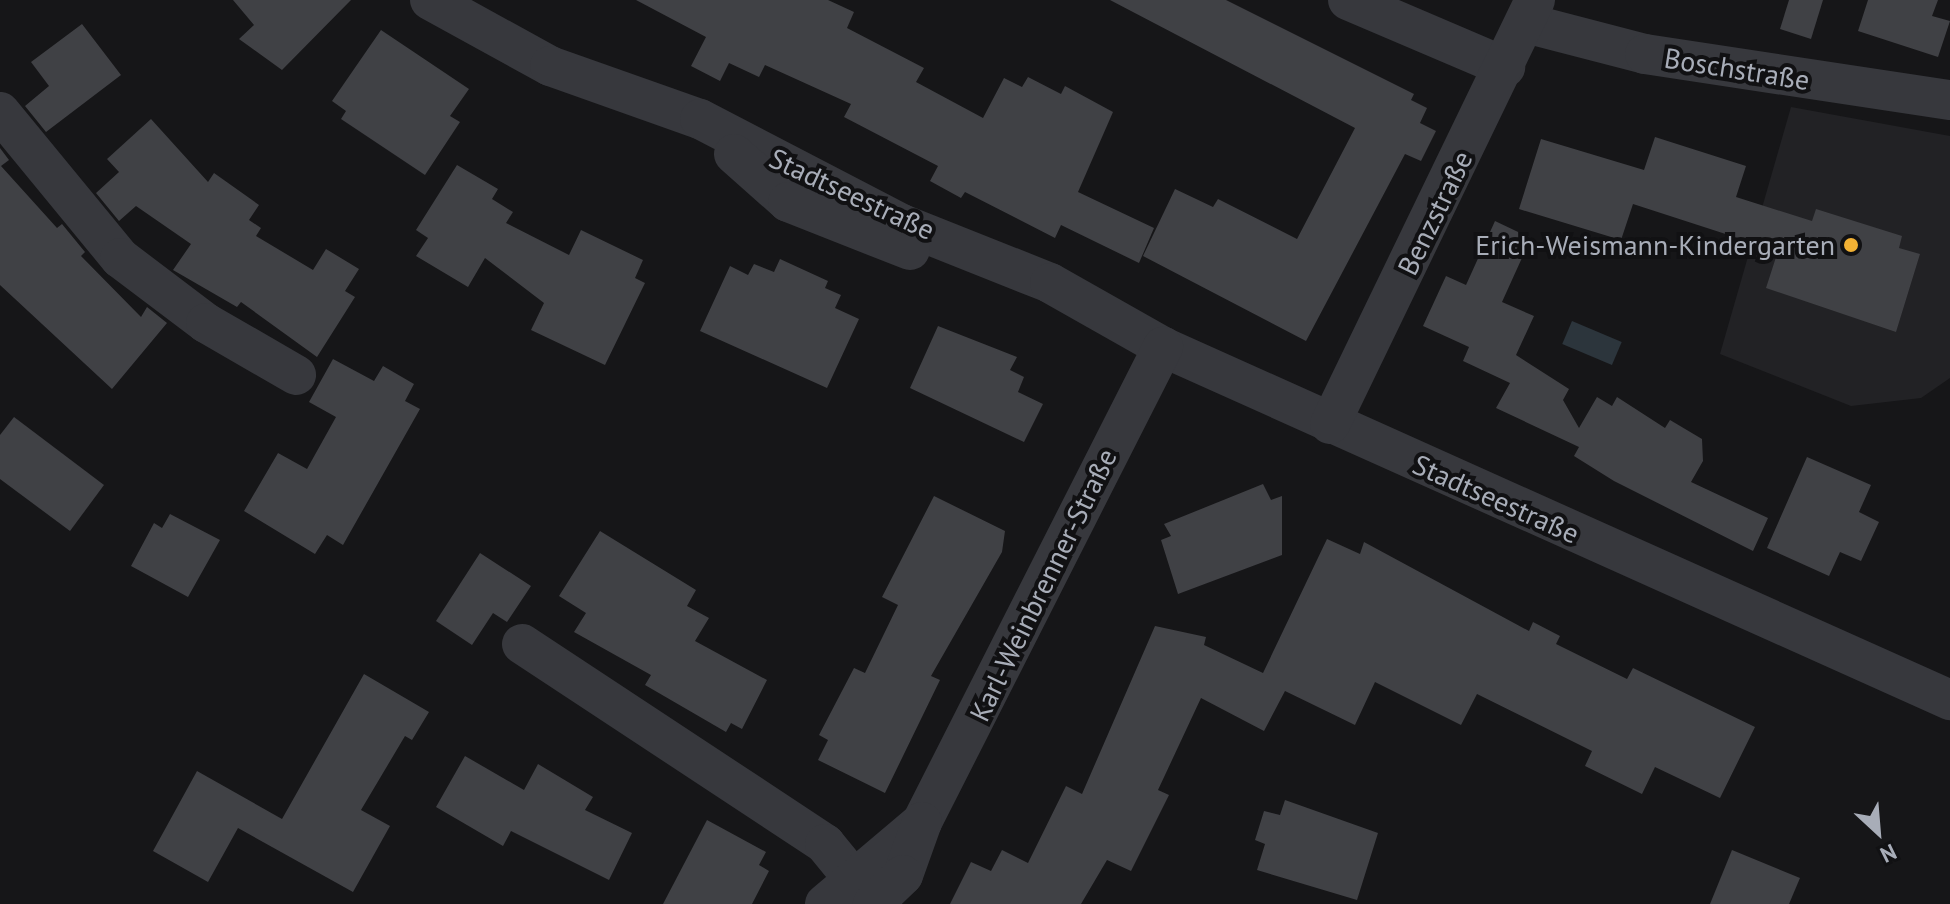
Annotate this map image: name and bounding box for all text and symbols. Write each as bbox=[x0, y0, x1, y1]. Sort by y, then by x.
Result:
street label: Boschstraße bbox=[1662, 41, 1812, 97]
street label: Stadtseestraße bbox=[764, 141, 940, 247]
street label: Benzstraße bbox=[1391, 145, 1479, 281]
place label: Erich-Weismann-Kindergarten bbox=[1475, 228, 1835, 262]
marker: Erich-Weismann-Kindergarten bbox=[1842, 236, 1860, 254]
street label: Karl-Weinbrenner-Straße bbox=[962, 443, 1124, 727]
street label: Stadtseestraße bbox=[1408, 447, 1584, 551]
north arrow bbox=[1838, 792, 1918, 872]
text: N bbox=[1876, 838, 1901, 869]

